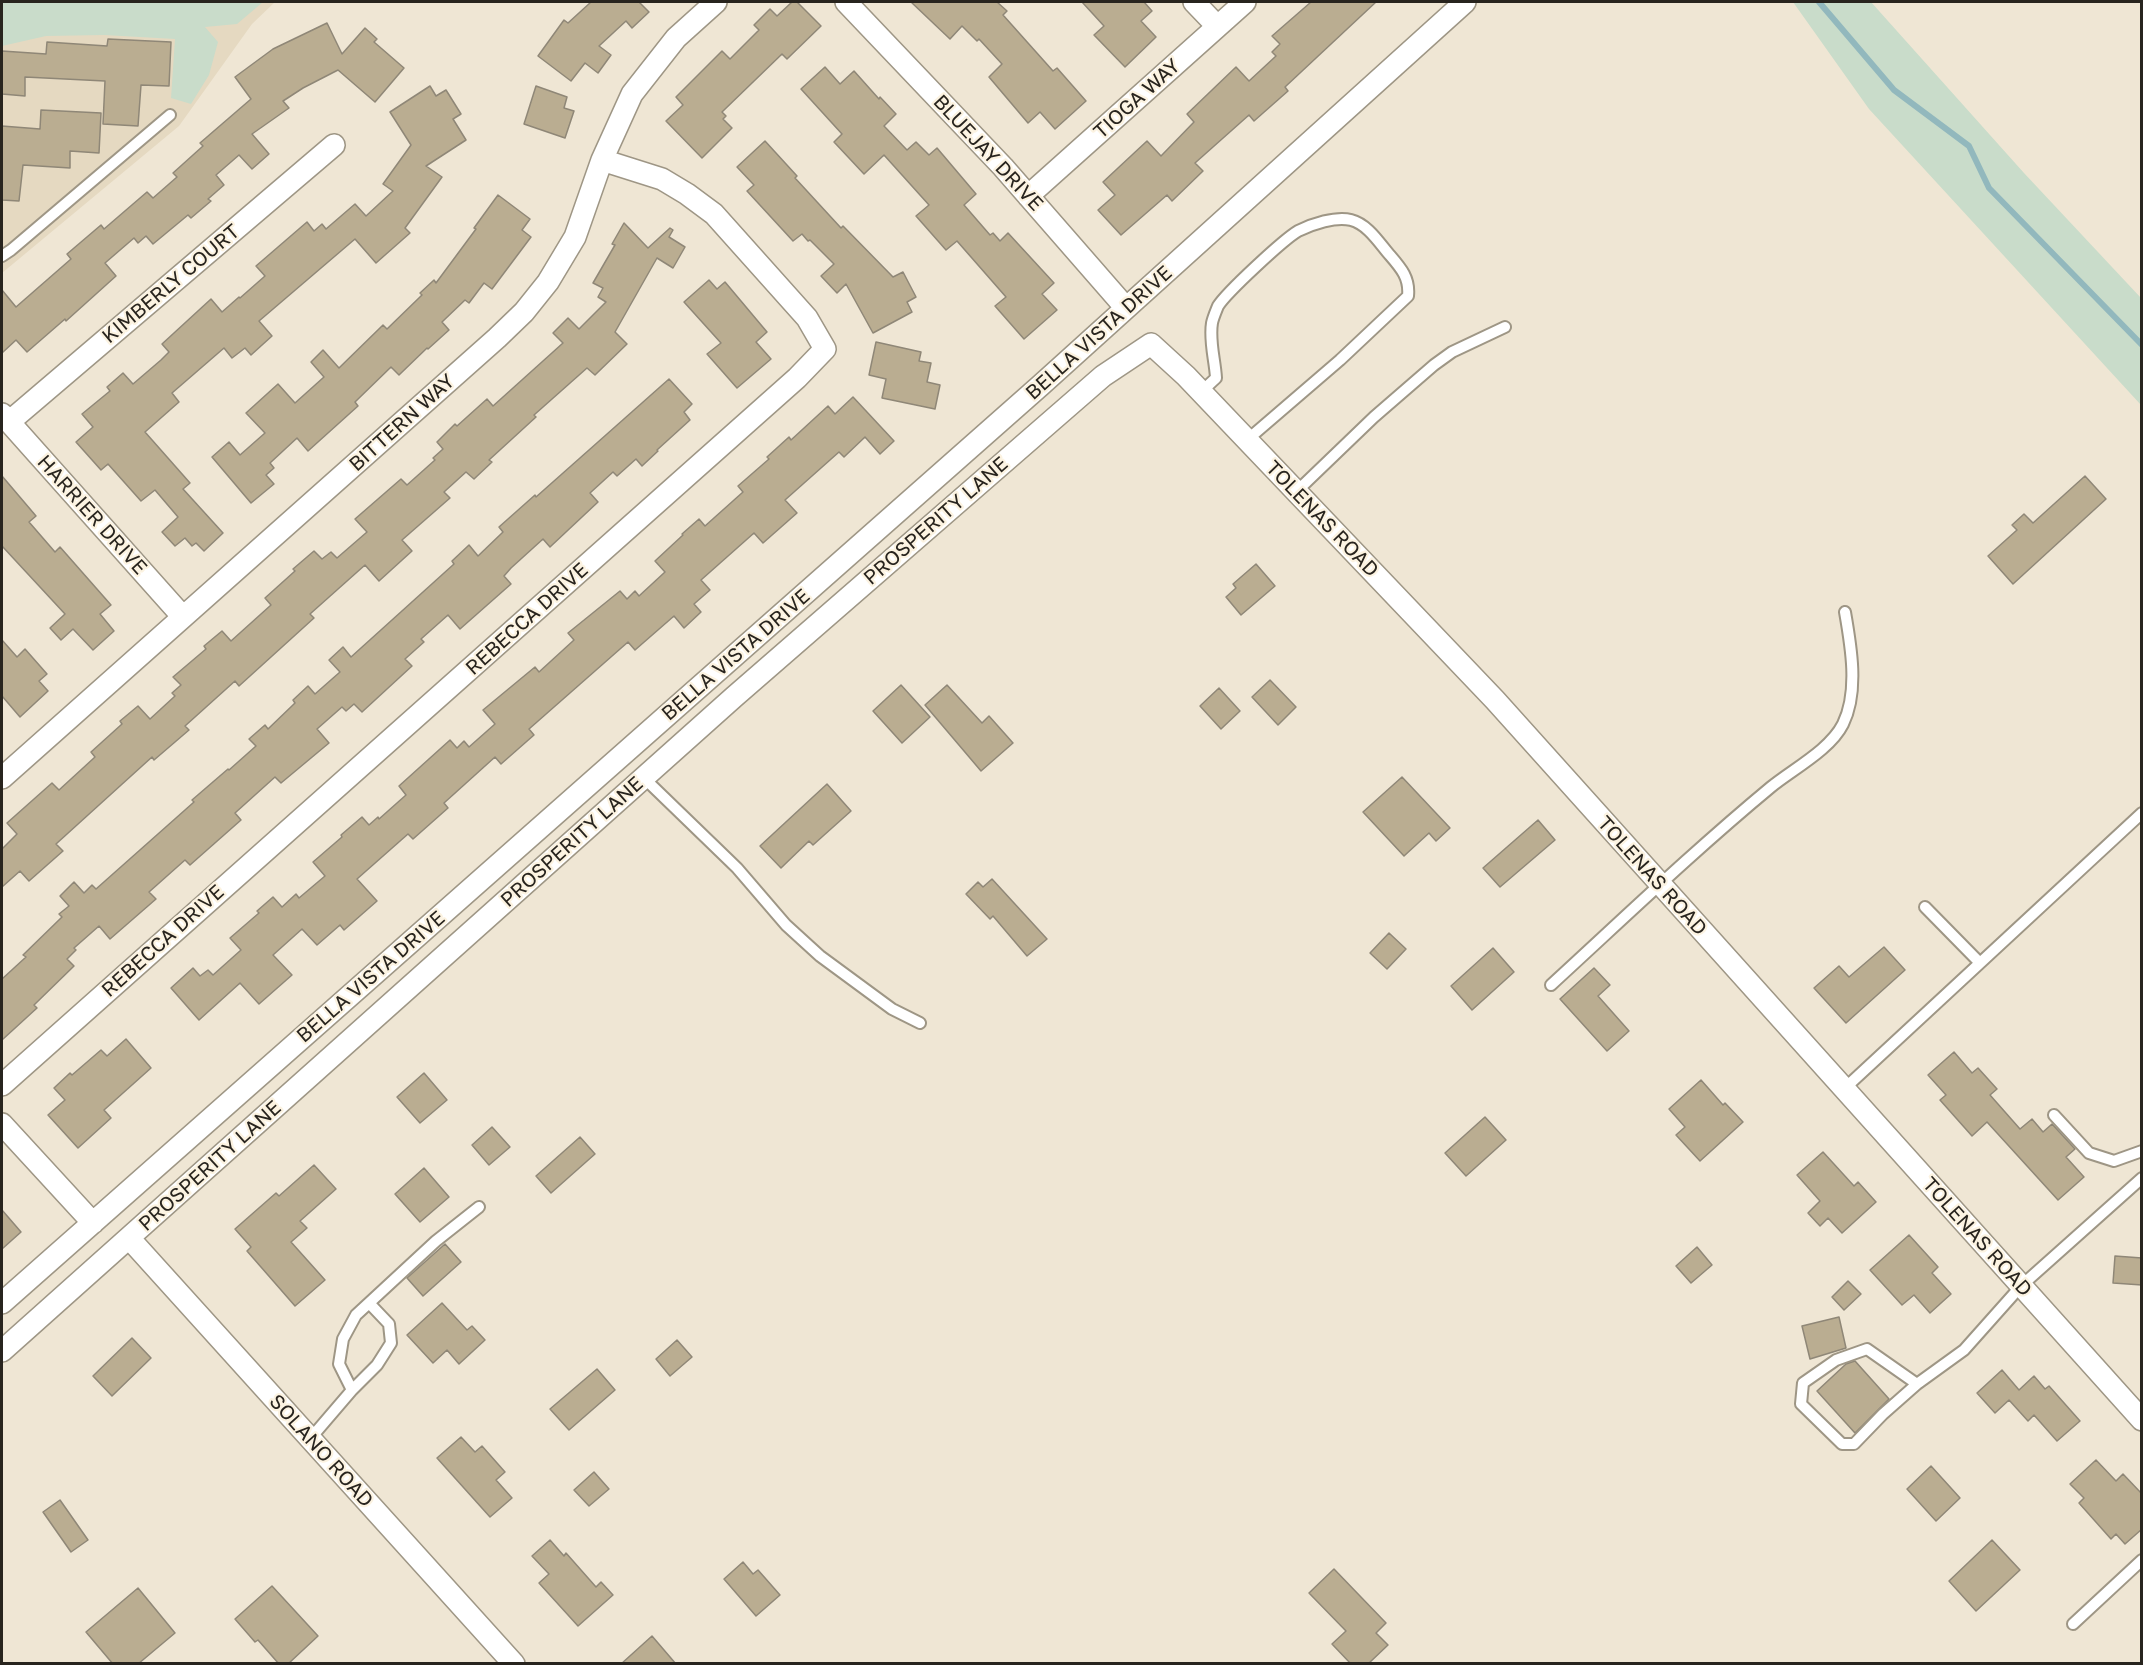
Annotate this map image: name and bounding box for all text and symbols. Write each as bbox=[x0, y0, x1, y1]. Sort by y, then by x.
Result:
street label: TIOGA WAY bbox=[1089, 54, 1185, 144]
street label: BLUEJAY DRIVE bbox=[928, 90, 1048, 216]
street label: KIMBERLY COURT bbox=[97, 220, 245, 348]
street label: BELLA VISTA DRIVE bbox=[1021, 261, 1177, 405]
street label: BITTERN WAY bbox=[344, 369, 460, 477]
street label: HARRIER DRIVE bbox=[32, 450, 152, 580]
street label: PROSPERITY LANE bbox=[859, 452, 1013, 590]
street label: TOLENAS ROAD bbox=[1261, 456, 1383, 582]
street label: REBECCA DRIVE bbox=[461, 558, 593, 680]
street label: BELLA VISTA DRIVE bbox=[657, 584, 815, 726]
street label: PROSPERITY LANE bbox=[496, 772, 648, 912]
street label: TOLENAS ROAD bbox=[1592, 811, 1712, 941]
street label: REBECCA DRIVE bbox=[97, 880, 229, 1002]
street label: BELLA VISTA DRIVE bbox=[292, 906, 450, 1048]
street label: PROSPERITY LANE bbox=[134, 1096, 286, 1236]
street label: TOLENAS ROAD bbox=[1917, 1172, 2037, 1302]
street label: SOLANO ROAD bbox=[264, 1390, 378, 1512]

